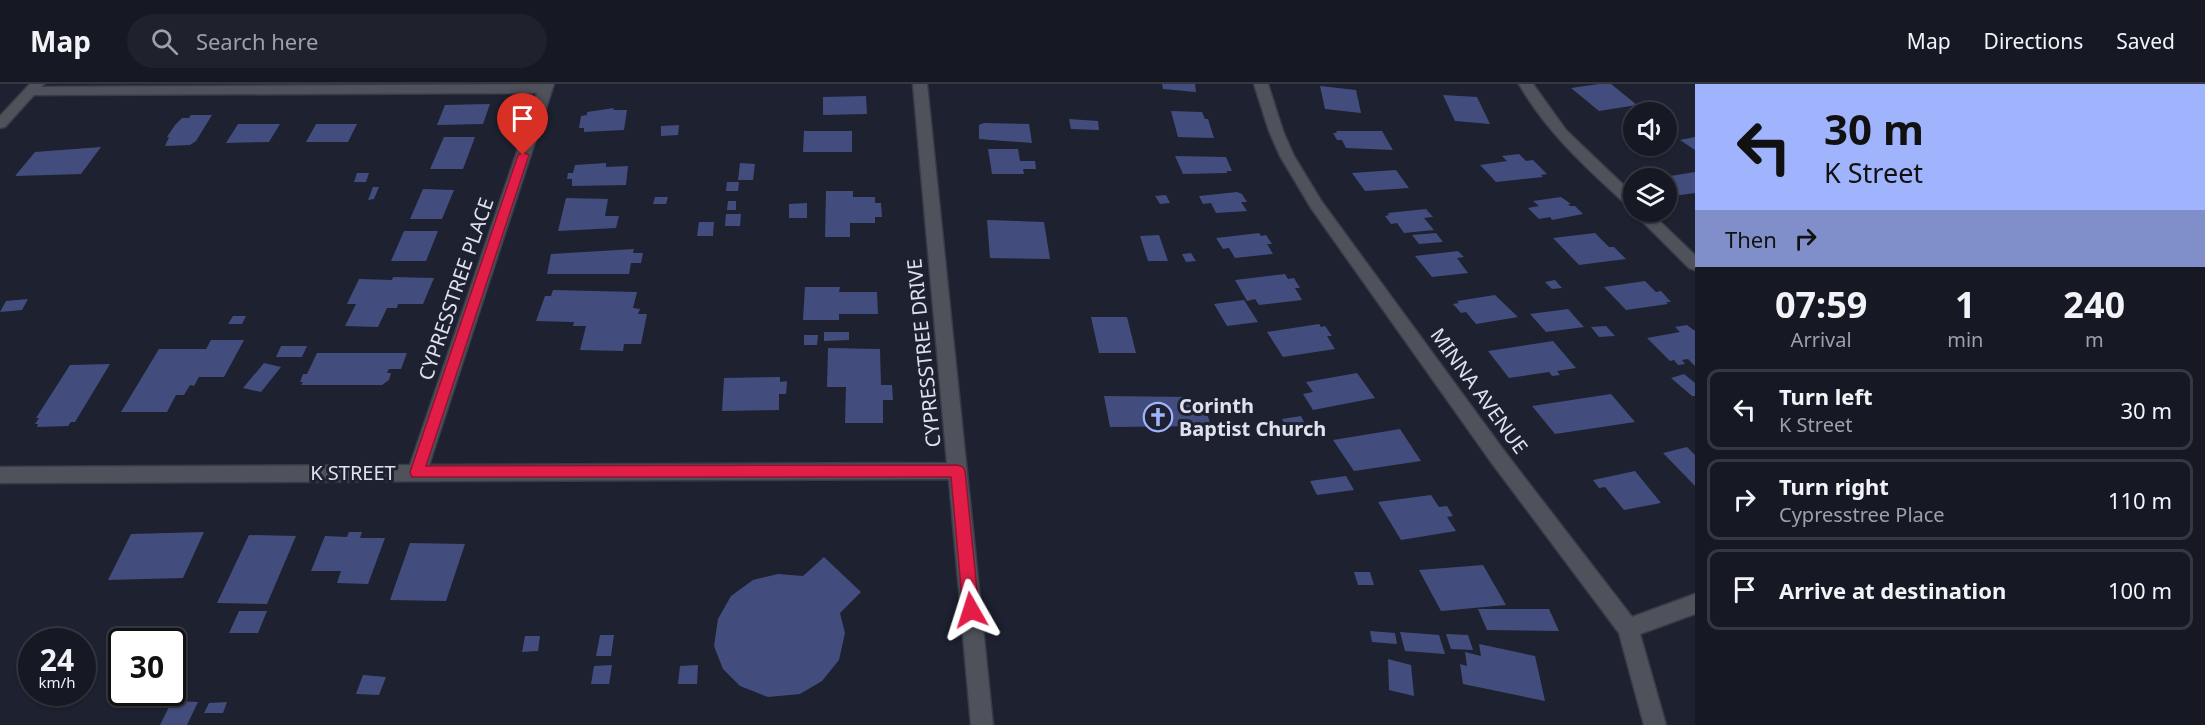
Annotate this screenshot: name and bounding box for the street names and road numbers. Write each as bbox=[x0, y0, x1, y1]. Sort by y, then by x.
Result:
street label: CYPRESSTREE PLACE bbox=[412, 194, 499, 384]
street label: CYPRESSTREE DRIVE bbox=[900, 257, 947, 449]
street label: MINNA AVENUE bbox=[1425, 322, 1534, 459]
street label: K STREET bbox=[310, 459, 396, 486]

